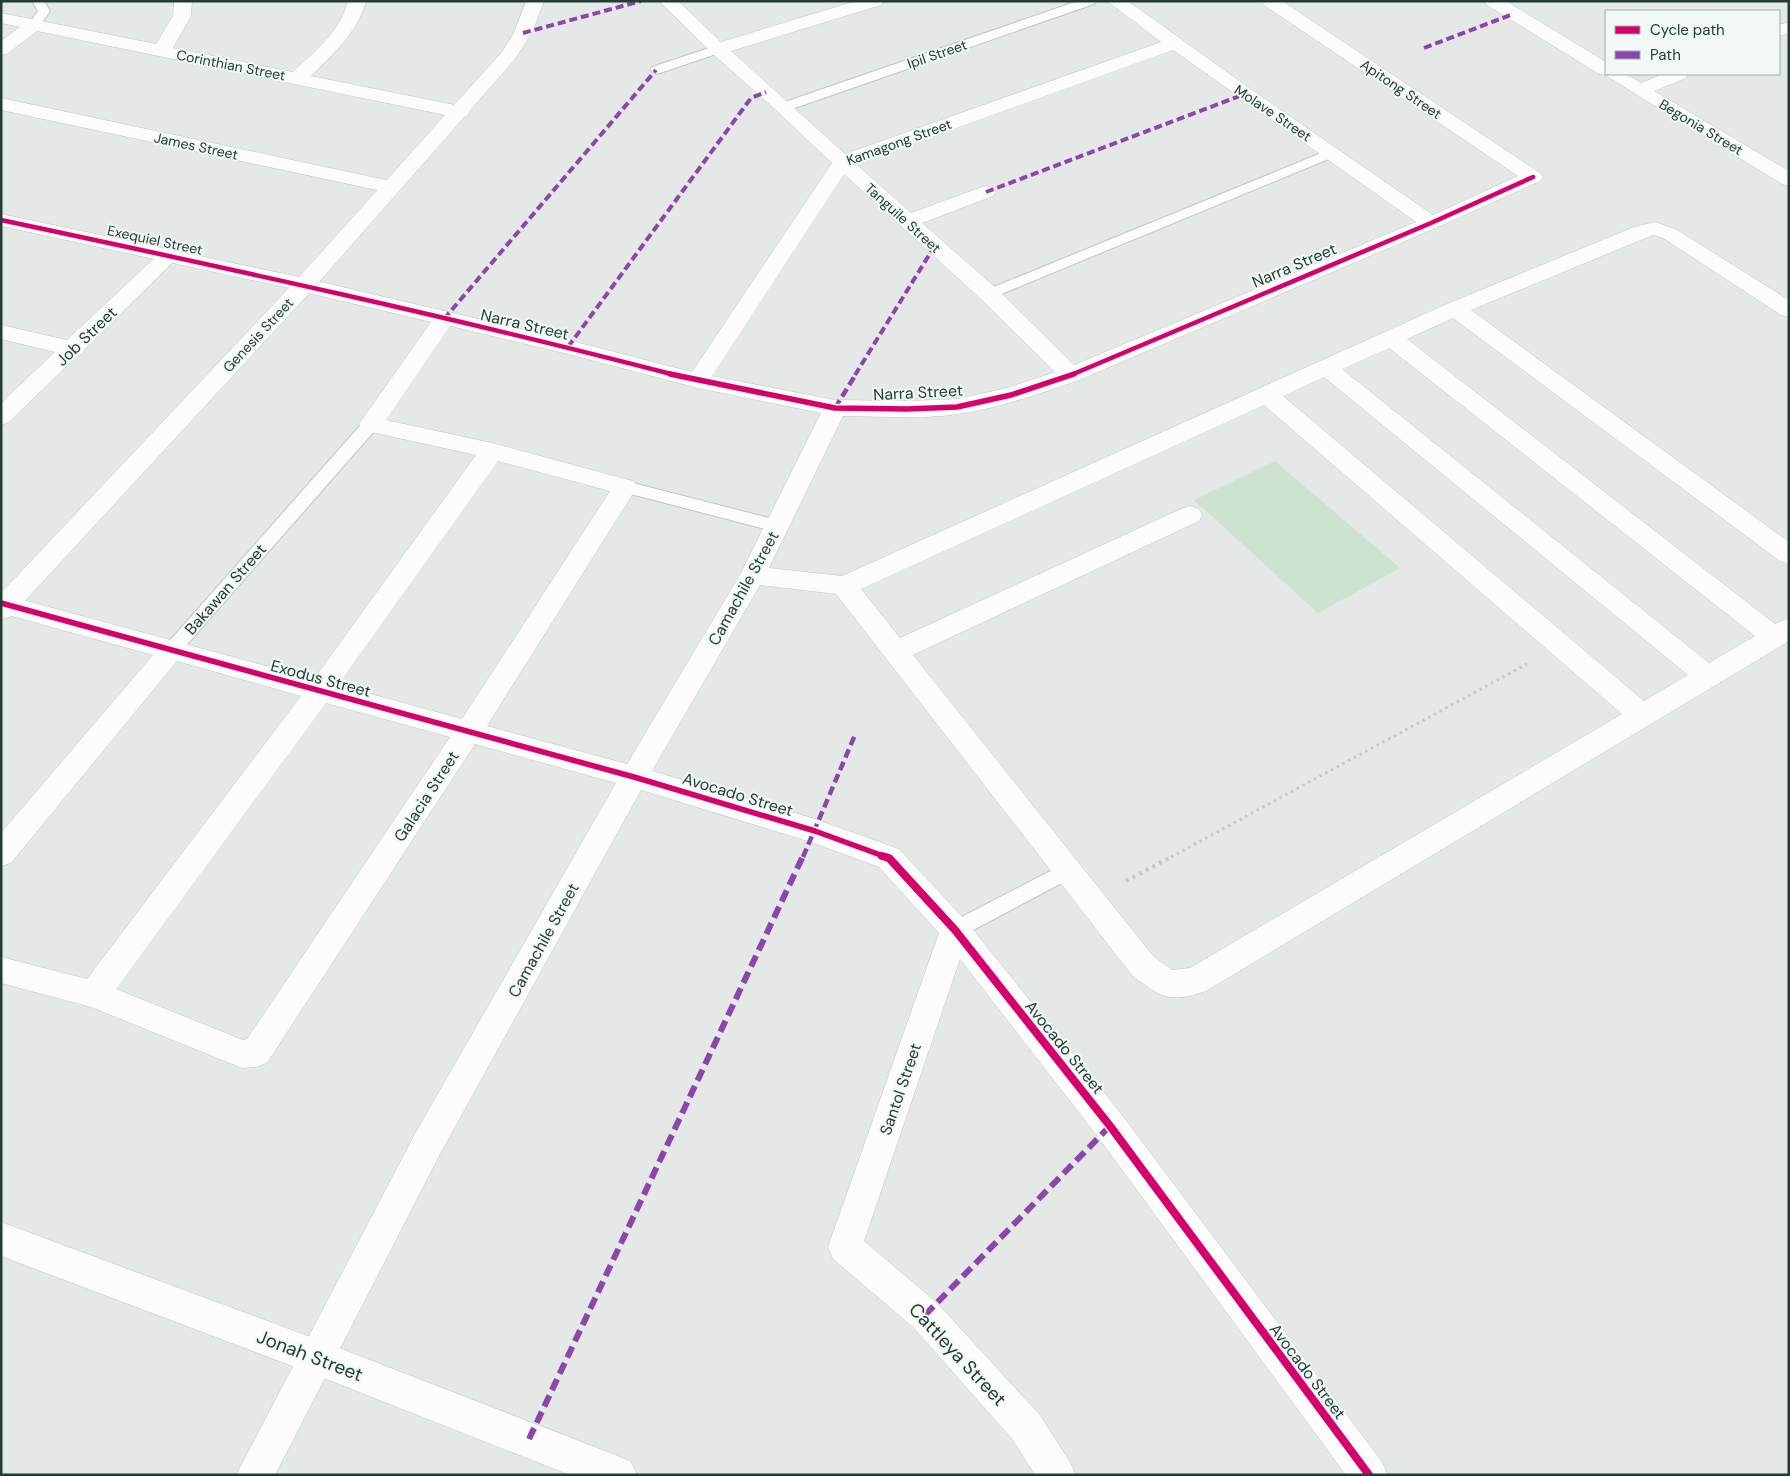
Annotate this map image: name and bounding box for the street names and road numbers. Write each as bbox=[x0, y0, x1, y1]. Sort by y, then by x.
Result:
street label: Ipil Street bbox=[905, 35, 969, 73]
street label: Corinthian Street bbox=[175, 46, 287, 84]
street label: Apitong Street bbox=[1357, 55, 1445, 123]
street label: Molave Street bbox=[1231, 81, 1315, 145]
street label: Begonia Street bbox=[1656, 95, 1746, 159]
street label: Kamagong Street bbox=[844, 115, 954, 169]
street label: James Street bbox=[152, 128, 240, 164]
street label: Tanguile Street bbox=[861, 179, 945, 257]
street label: Exequiel Street bbox=[106, 221, 204, 259]
street label: Narra Street bbox=[1249, 238, 1340, 293]
street label: Genesis Street bbox=[219, 294, 297, 376]
street label: Job Street bbox=[51, 302, 121, 371]
street label: Narra Street bbox=[479, 304, 571, 345]
street label: Narra Street bbox=[873, 380, 963, 405]
street label: Camachile Street bbox=[703, 527, 784, 649]
street label: Bakawan Street bbox=[180, 539, 271, 639]
street label: Exodus Street bbox=[268, 655, 373, 702]
street label: Galacia Street bbox=[389, 747, 464, 846]
street label: Avocado Street bbox=[680, 768, 796, 821]
street label: Camachile Street bbox=[503, 879, 584, 1001]
street label: Avocado Street bbox=[1020, 996, 1109, 1098]
street label: Santol Street bbox=[875, 1040, 926, 1138]
street label: Cattleya Street bbox=[903, 1297, 1012, 1411]
street label: Avocado Street bbox=[1265, 1319, 1350, 1423]
street label: Jonah Street bbox=[253, 1324, 367, 1387]

